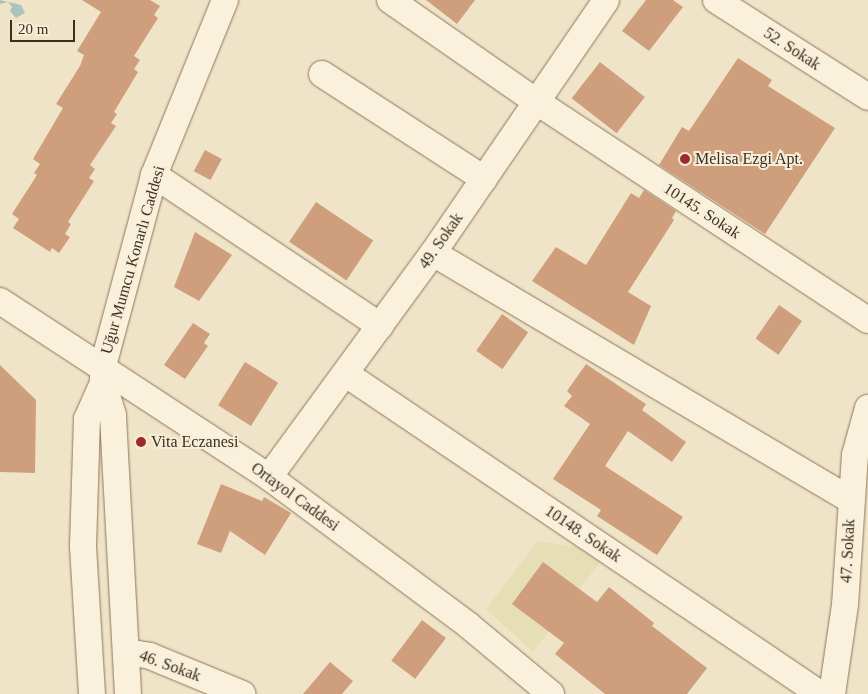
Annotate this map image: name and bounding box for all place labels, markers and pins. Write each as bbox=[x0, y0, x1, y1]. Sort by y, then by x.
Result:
place label: Melisa Ezgi Apt. bbox=[695, 149, 804, 169]
marker: Melisa Ezgi Apt. bbox=[679, 153, 691, 165]
place label: Vita Eczanesi bbox=[151, 432, 238, 452]
marker: Vita Eczanesi bbox=[135, 436, 147, 448]

